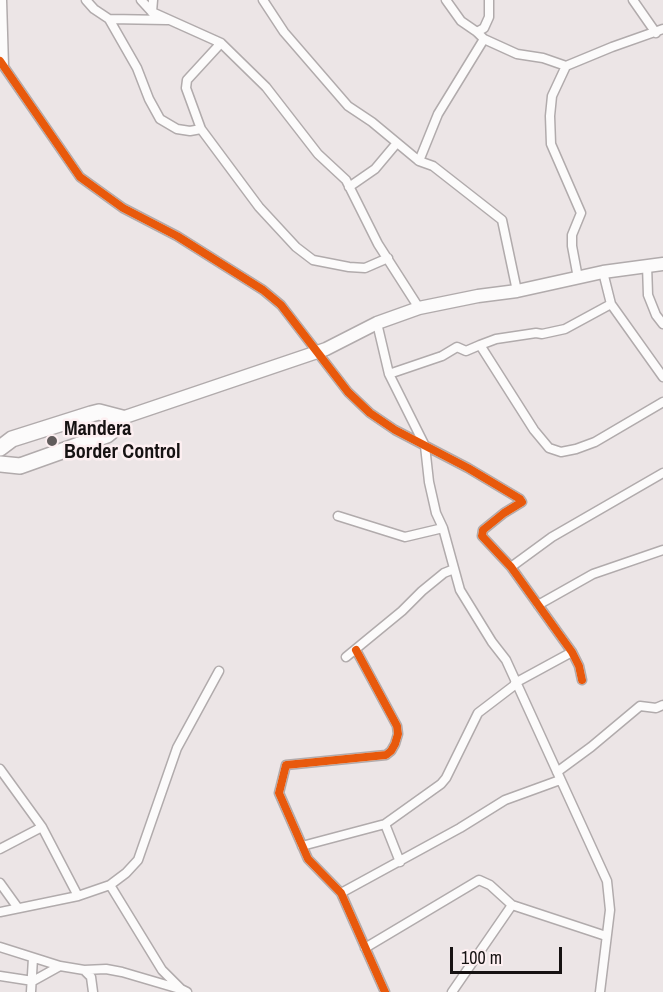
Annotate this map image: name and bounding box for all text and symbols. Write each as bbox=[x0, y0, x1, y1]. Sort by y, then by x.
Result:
place label: Mandera Border Control bbox=[64, 418, 181, 465]
marker: Mandera Border Control bbox=[45, 434, 59, 448]
scale bar bbox=[453, 935, 566, 973]
text: 100 m bbox=[461, 945, 502, 970]

